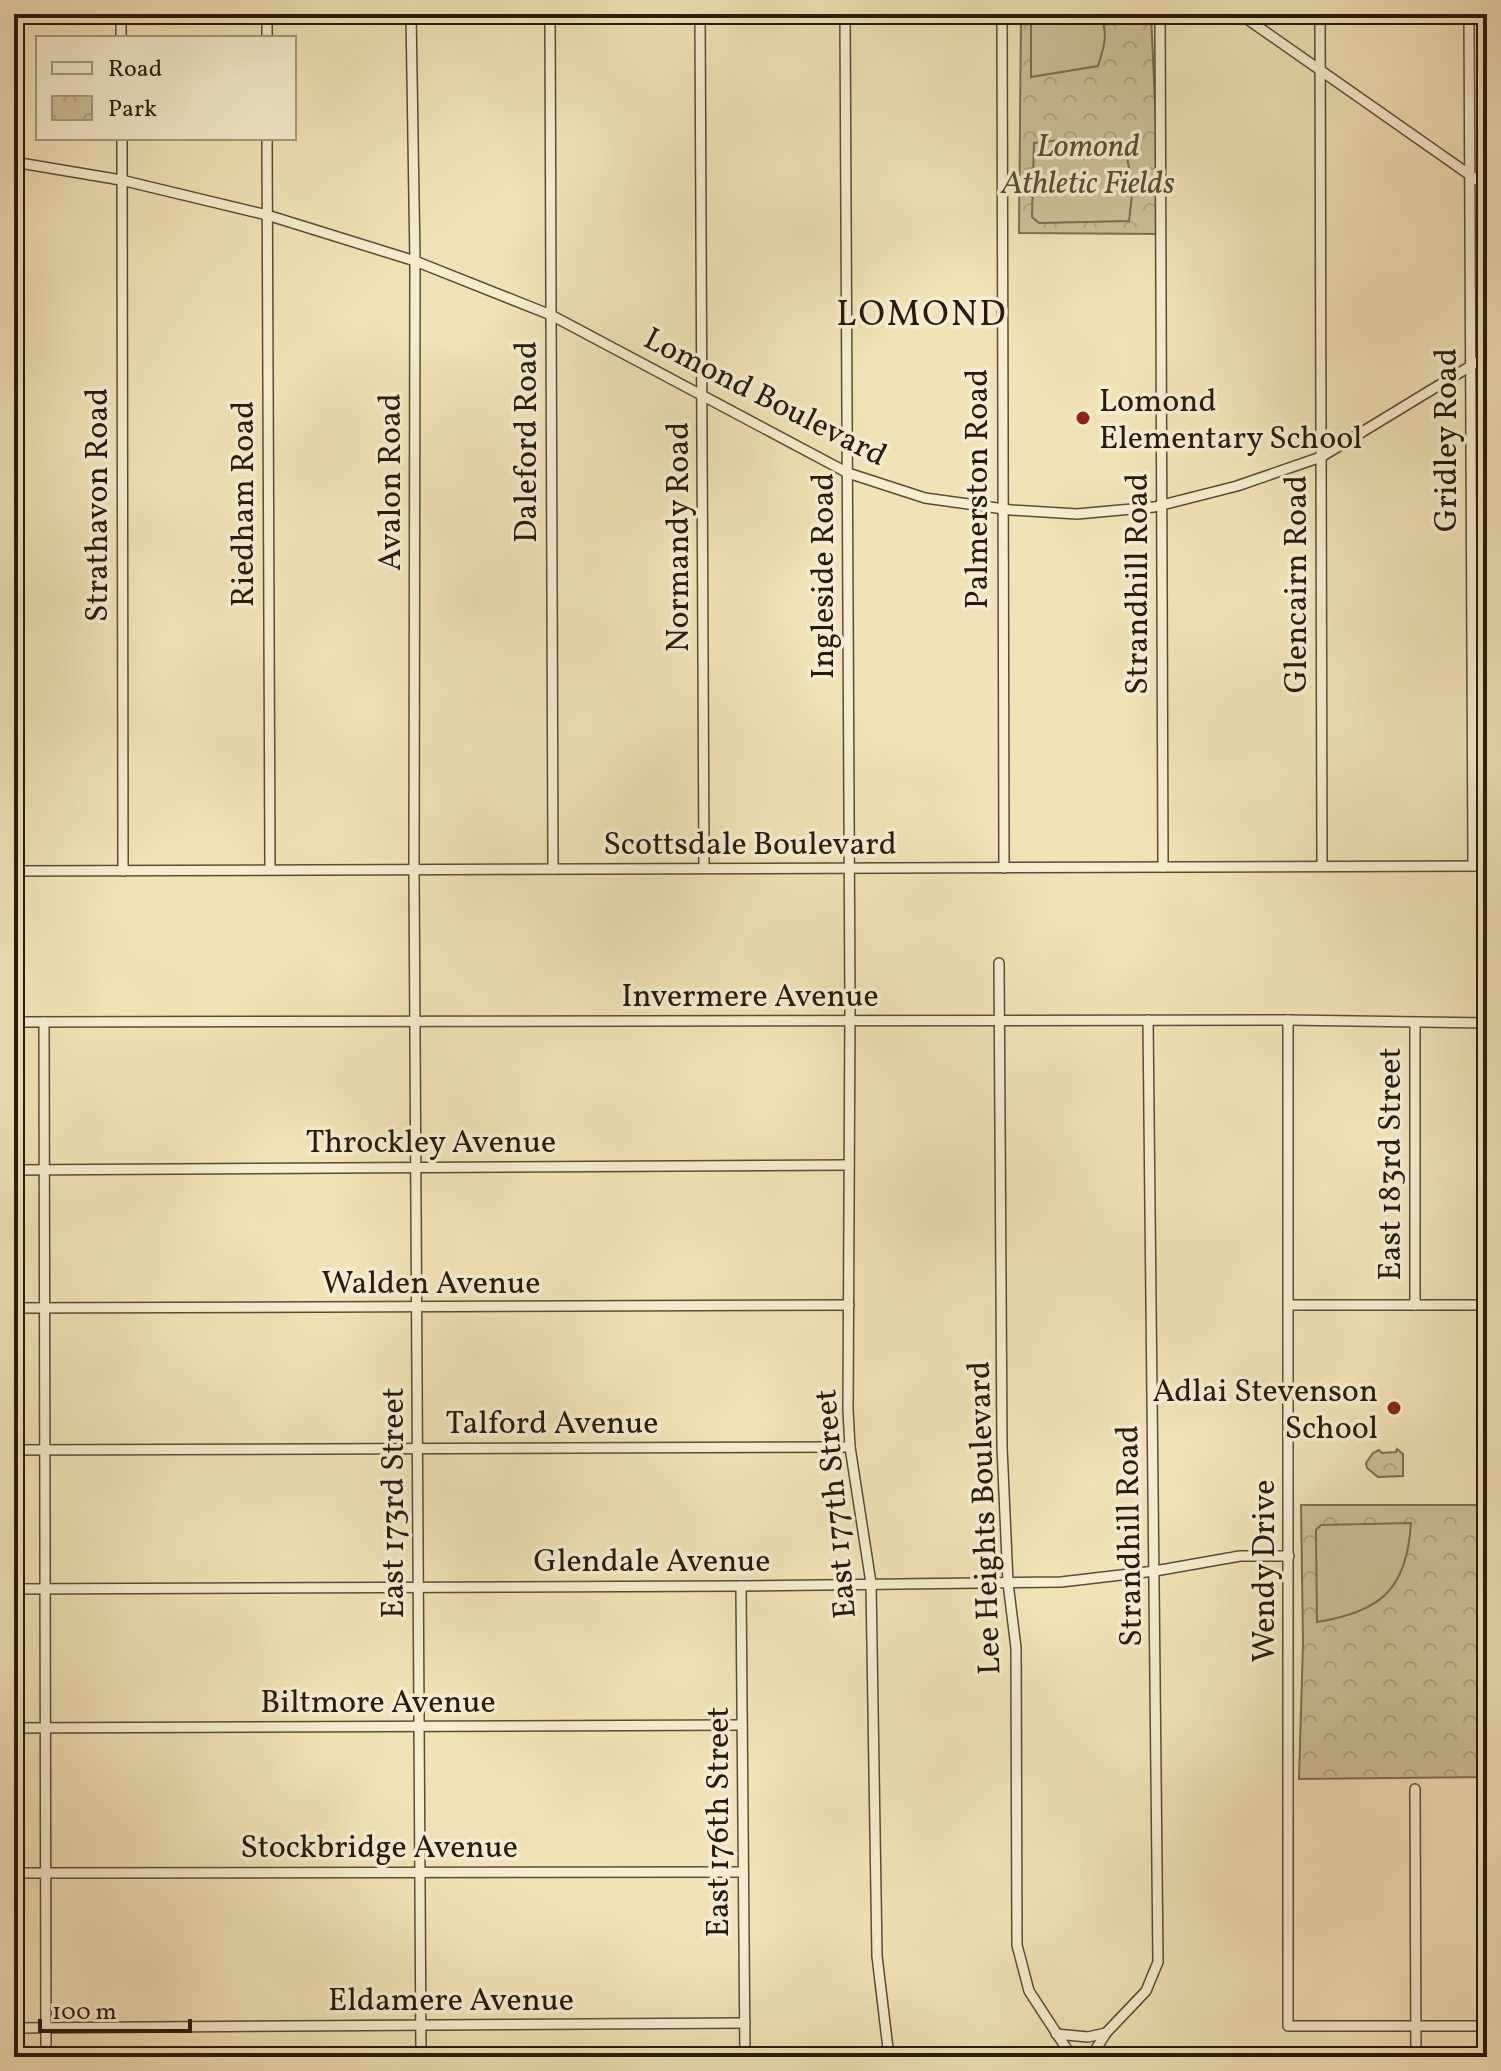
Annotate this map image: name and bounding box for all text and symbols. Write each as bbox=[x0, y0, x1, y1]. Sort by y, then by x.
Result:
legend bbox=[36, 36, 296, 140]
text: Road bbox=[108, 53, 162, 87]
text: Park bbox=[108, 93, 157, 127]
park label: Lomond Athletic Fields bbox=[1000, 126, 1175, 207]
district label: LOMOND bbox=[836, 291, 1008, 341]
street label: Lomond Boulevard bbox=[635, 318, 894, 479]
street label: Daleford Road bbox=[506, 341, 550, 543]
street label: Gridley Road bbox=[1426, 348, 1470, 532]
street label: Palmerston Road bbox=[957, 369, 1001, 609]
place label: Lomond Elementary School bbox=[1099, 381, 1362, 462]
street label: Strathavon Road bbox=[77, 388, 121, 622]
street label: Avalon Road bbox=[370, 393, 414, 571]
street label: Riedham Road bbox=[223, 401, 267, 607]
marker: Lomond Elementary School bbox=[1074, 409, 1092, 427]
street label: Normandy Road bbox=[658, 422, 702, 652]
street label: Ingleside Road bbox=[803, 473, 847, 679]
street label: Strandhill Road bbox=[1117, 473, 1161, 695]
street label: Glencairn Road bbox=[1276, 475, 1320, 693]
street label: Scottsdale Boulevard bbox=[603, 824, 897, 868]
street label: Invermere Avenue bbox=[621, 976, 879, 1020]
street label: East 183rd Street bbox=[1370, 1047, 1414, 1281]
street label: Throckley Avenue bbox=[306, 1122, 556, 1166]
street label: Walden Avenue bbox=[322, 1263, 540, 1307]
street label: Lee Heights Boulevard bbox=[959, 1360, 1013, 1676]
place label: Adlai Stevenson School bbox=[1152, 1371, 1378, 1452]
street label: East 173rd Street bbox=[373, 1387, 417, 1619]
street label: East 177th Street bbox=[805, 1387, 869, 1620]
marker: Adlai Stevenson School bbox=[1385, 1399, 1403, 1417]
street label: Talford Avenue bbox=[446, 1403, 658, 1447]
street label: Strandhill Road bbox=[1107, 1425, 1155, 1647]
street label: Wendy Drive bbox=[1244, 1480, 1288, 1662]
street label: Glendale Avenue bbox=[533, 1541, 771, 1585]
street label: Biltmore Avenue bbox=[260, 1682, 496, 1726]
street label: East 176th Street bbox=[698, 1706, 742, 1938]
street label: Stockbridge Avenue bbox=[240, 1827, 518, 1871]
street label: Eldamere Avenue bbox=[328, 1980, 574, 2024]
scale bar bbox=[40, 1983, 190, 2033]
text: 100 m bbox=[52, 1996, 117, 2030]

